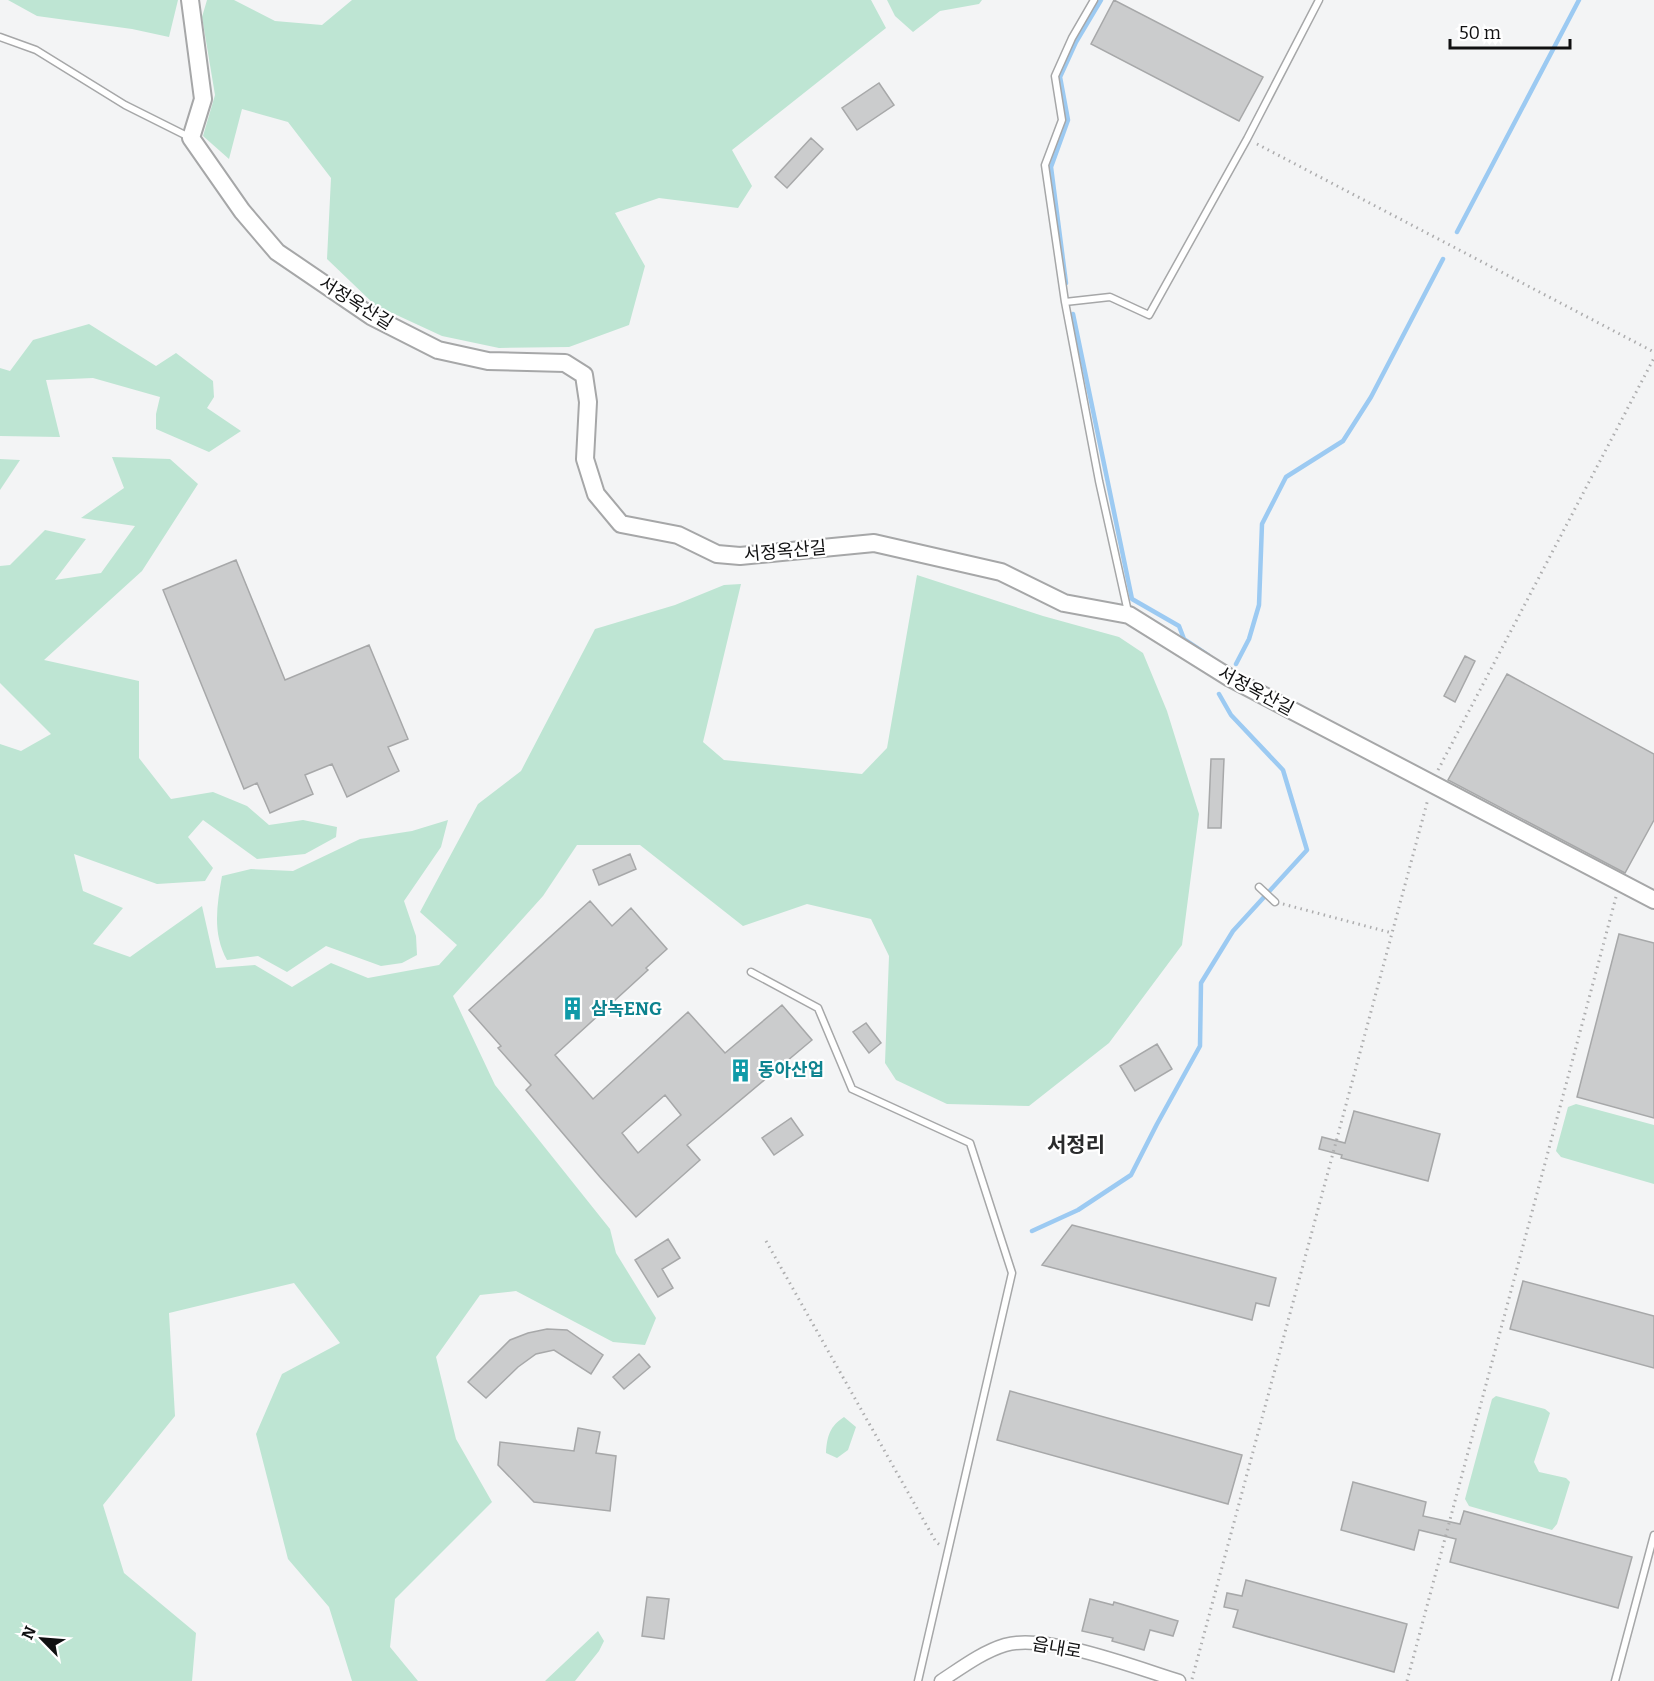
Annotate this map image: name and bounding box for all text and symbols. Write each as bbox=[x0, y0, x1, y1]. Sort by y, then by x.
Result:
scale bar bbox=[1450, 12, 1570, 50]
text: 50 m bbox=[1459, 22, 1501, 44]
street label: 서정옥산길 bbox=[315, 272, 397, 334]
street label: 서정옥산길 bbox=[743, 536, 827, 566]
street label: 서정옥산길 bbox=[1214, 662, 1298, 720]
building icon: 삼녹ENG bbox=[560, 996, 586, 1022]
place label: 삼녹ENG bbox=[591, 998, 662, 1020]
building icon: 동아산업 bbox=[727, 1057, 753, 1083]
place label: 동아산업 bbox=[758, 1059, 824, 1081]
district label: 서정리 bbox=[1047, 1132, 1105, 1158]
north arrow bbox=[12, 1609, 72, 1669]
text: N bbox=[18, 1623, 40, 1642]
street label: 읍내로 bbox=[1031, 1633, 1083, 1663]

